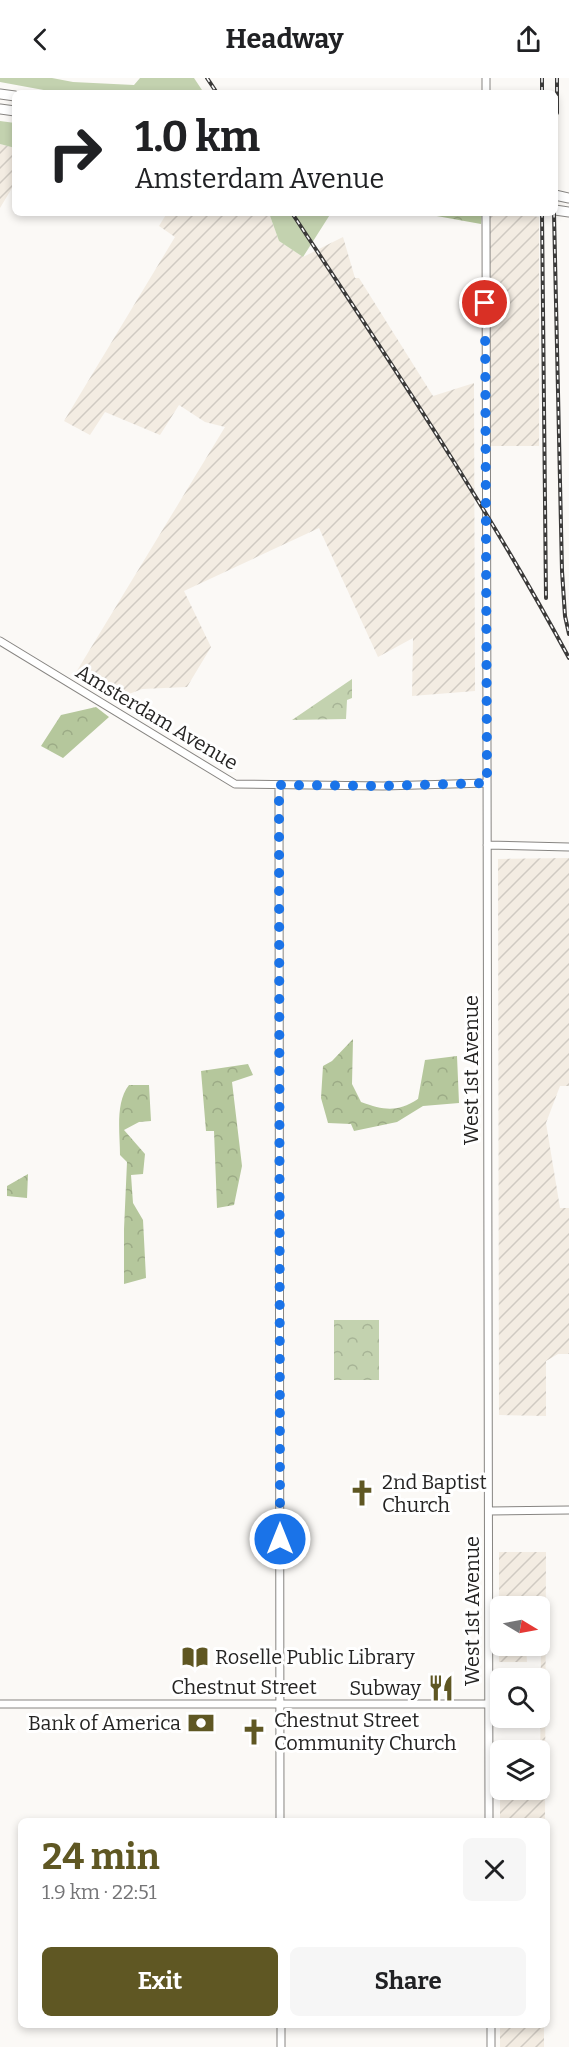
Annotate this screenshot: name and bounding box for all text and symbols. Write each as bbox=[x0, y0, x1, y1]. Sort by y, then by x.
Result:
icon: back bbox=[24, 23, 57, 56]
text: Headway bbox=[225, 23, 344, 55]
icon: share bbox=[512, 23, 545, 56]
text: 1.0 km bbox=[135, 112, 260, 162]
icon: right bbox=[36, 114, 114, 192]
text: Amsterdam Avenue bbox=[135, 163, 384, 195]
pin bbox=[459, 277, 510, 328]
icon: arrive bbox=[468, 286, 501, 319]
street label: Amsterdam Avenue bbox=[72, 659, 242, 775]
street label: West 1st Avenue bbox=[459, 995, 483, 1145]
place label: 2nd Baptist Church bbox=[382, 1470, 487, 1517]
church icon: 2nd Baptist Church bbox=[347, 1478, 377, 1508]
position arrow bbox=[248, 1507, 312, 1571]
street label: West 1st Avenue bbox=[460, 1536, 484, 1686]
north arrow bbox=[490, 1596, 550, 1656]
map controls bbox=[490, 1596, 550, 1800]
library icon: Roselle Public Library bbox=[180, 1642, 210, 1672]
place label: Roselle Public Library bbox=[215, 1645, 415, 1669]
button: search bbox=[490, 1668, 550, 1728]
restaurant icon: Subway bbox=[426, 1673, 456, 1703]
street label: Chestnut Street bbox=[171, 1675, 317, 1699]
place label: Subway bbox=[349, 1676, 421, 1700]
bank icon: Bank of America bbox=[186, 1708, 216, 1738]
place label: Chestnut Street Community Church bbox=[274, 1708, 457, 1755]
place label: Bank of America bbox=[28, 1711, 181, 1735]
church icon: Chestnut Street Community Church bbox=[239, 1717, 269, 1747]
button: layers bbox=[490, 1740, 550, 1800]
text: 24 min bbox=[42, 1835, 160, 1879]
button: close bbox=[463, 1838, 526, 1901]
text: 1.9 km · 22:51 bbox=[42, 1880, 157, 1904]
button: Exit bbox=[42, 1947, 278, 2016]
button: Share bbox=[290, 1947, 526, 2016]

